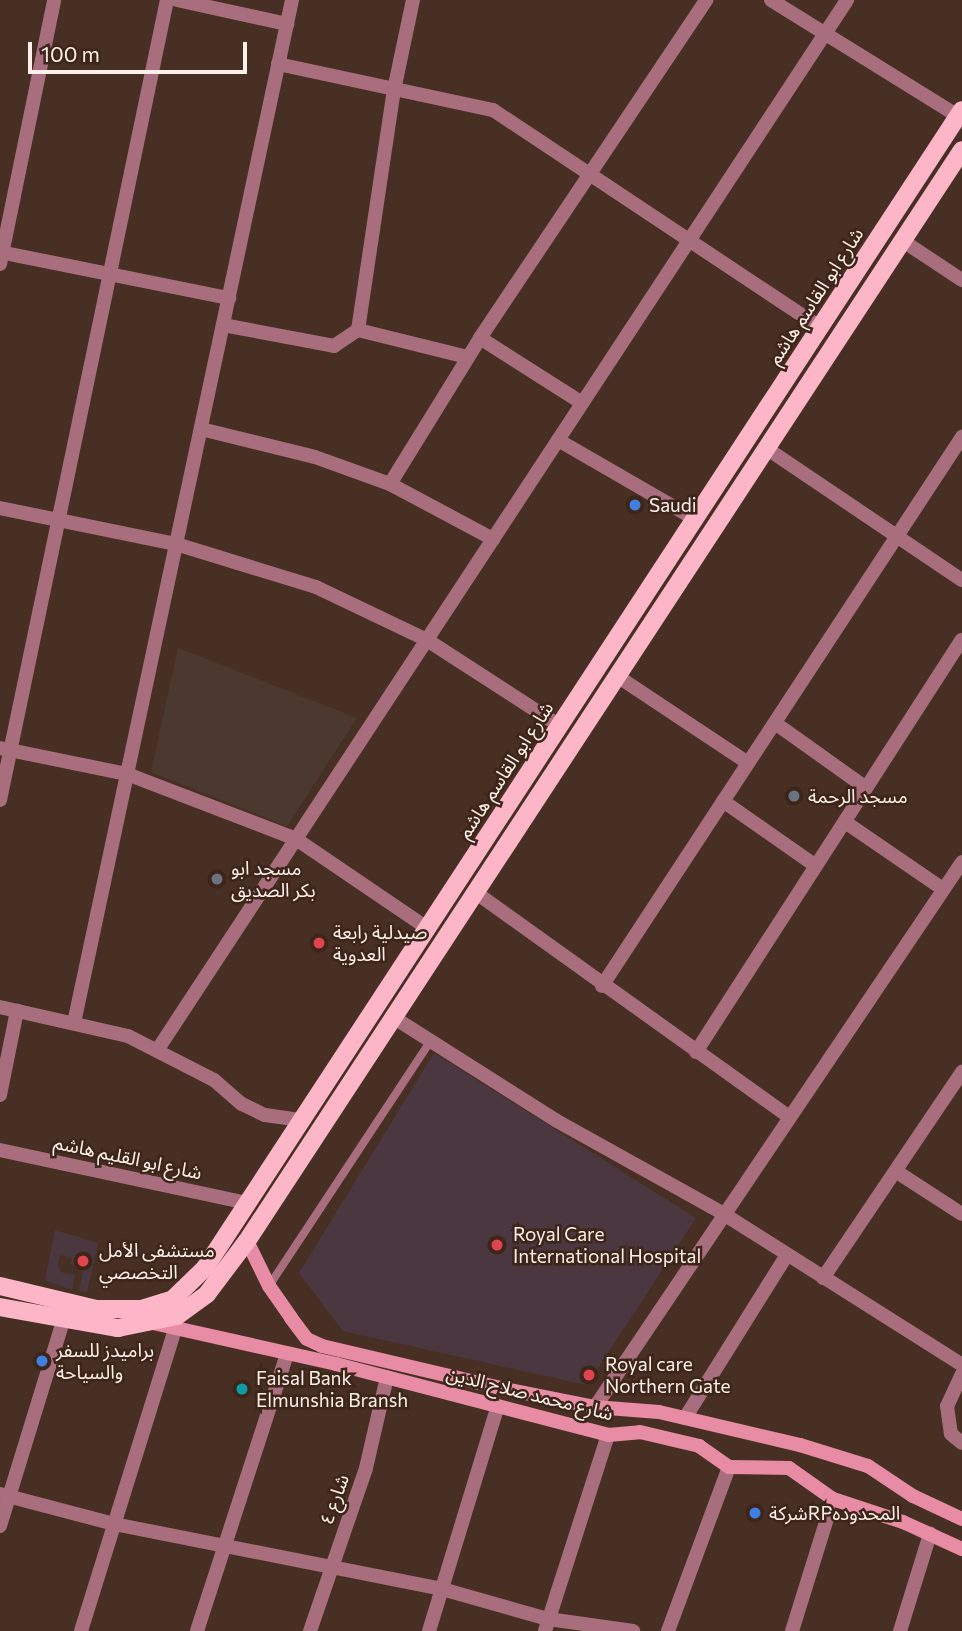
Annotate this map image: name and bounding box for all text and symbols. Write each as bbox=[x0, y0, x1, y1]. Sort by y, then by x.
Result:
scale bar bbox=[32, 28, 250, 72]
text: 100 m bbox=[41, 41, 100, 66]
street label: شارع ابو القاسم هاشم bbox=[762, 223, 868, 369]
place label: Saudi bbox=[649, 494, 697, 516]
marker: Saudi bbox=[627, 497, 643, 513]
street label: شارع ابو القاسم هاشم bbox=[452, 697, 558, 843]
place label: مسجد الرحمة bbox=[808, 785, 908, 807]
marker: مسجد الرحمة bbox=[786, 788, 802, 804]
place label: مسجد ابو بكر الصديق bbox=[231, 857, 316, 901]
marker: مسجد ابو بكر الصديق bbox=[209, 871, 225, 887]
place label: صيدلية رابعة العدوية bbox=[333, 921, 428, 965]
marker: صيدلية رابعة العدوية bbox=[311, 935, 327, 951]
street label: شارع ابو القليم هاشم bbox=[52, 1130, 204, 1184]
place label: Royal Care International Hospital bbox=[513, 1223, 701, 1267]
marker: Royal Care International Hospital bbox=[487, 1235, 507, 1255]
place label: مستشفى الأمل التخصصي bbox=[99, 1239, 215, 1283]
marker: مستشفى الأمل التخصصي bbox=[73, 1251, 93, 1271]
place label: براميدز للسفر والسياحة bbox=[56, 1339, 154, 1383]
marker: براميدز للسفر والسياحة bbox=[34, 1353, 50, 1369]
place label: Royal care Northern Gate bbox=[605, 1353, 731, 1397]
street label: شارع محمد صلاح الدين bbox=[444, 1361, 616, 1425]
marker: Royal care Northern Gate bbox=[579, 1365, 599, 1385]
place label: Faisal Bank Elmunshia Bransh bbox=[256, 1367, 408, 1411]
marker: Faisal Bank Elmunshia Bransh bbox=[234, 1381, 250, 1397]
street label: شارع ٤ bbox=[314, 1471, 354, 1527]
place label: شركةRPالمحدوده bbox=[769, 1502, 900, 1524]
marker: شركةRPالمحدوده bbox=[747, 1505, 763, 1521]

